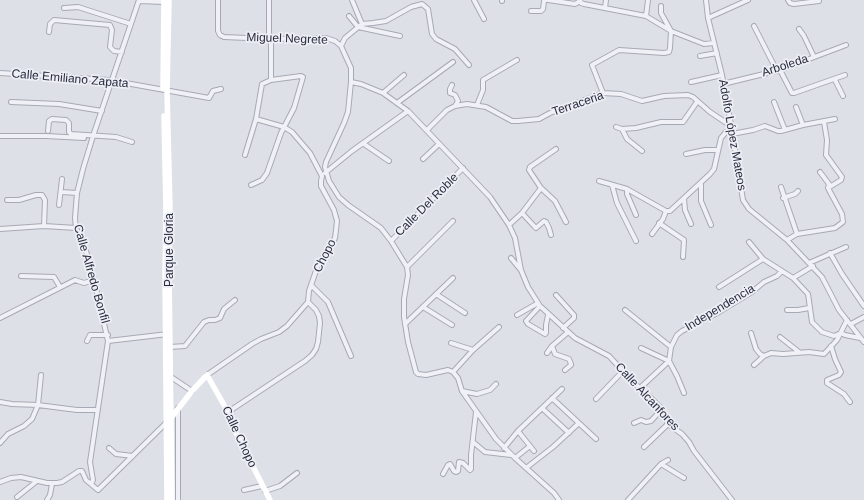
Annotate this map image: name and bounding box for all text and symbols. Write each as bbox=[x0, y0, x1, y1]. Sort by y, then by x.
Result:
street label: Miguel Negrete bbox=[246, 30, 328, 48]
street label: Arboleda bbox=[760, 52, 810, 80]
street label: Calle Emiliano Zapata bbox=[11, 67, 129, 91]
street label: Adolfo López Mateos bbox=[715, 78, 749, 192]
street label: Terraceria bbox=[550, 89, 606, 119]
street label: Calle Del Roble bbox=[392, 170, 462, 240]
street label: Parque Gloria bbox=[163, 213, 177, 287]
street label: Calle Alfredo Bonfil bbox=[70, 223, 112, 325]
street label: Chopo bbox=[311, 237, 339, 275]
street label: Independencia bbox=[683, 282, 757, 334]
street label: Calle Alcanfores bbox=[612, 360, 682, 434]
street label: Calle Chopo bbox=[219, 404, 259, 470]

